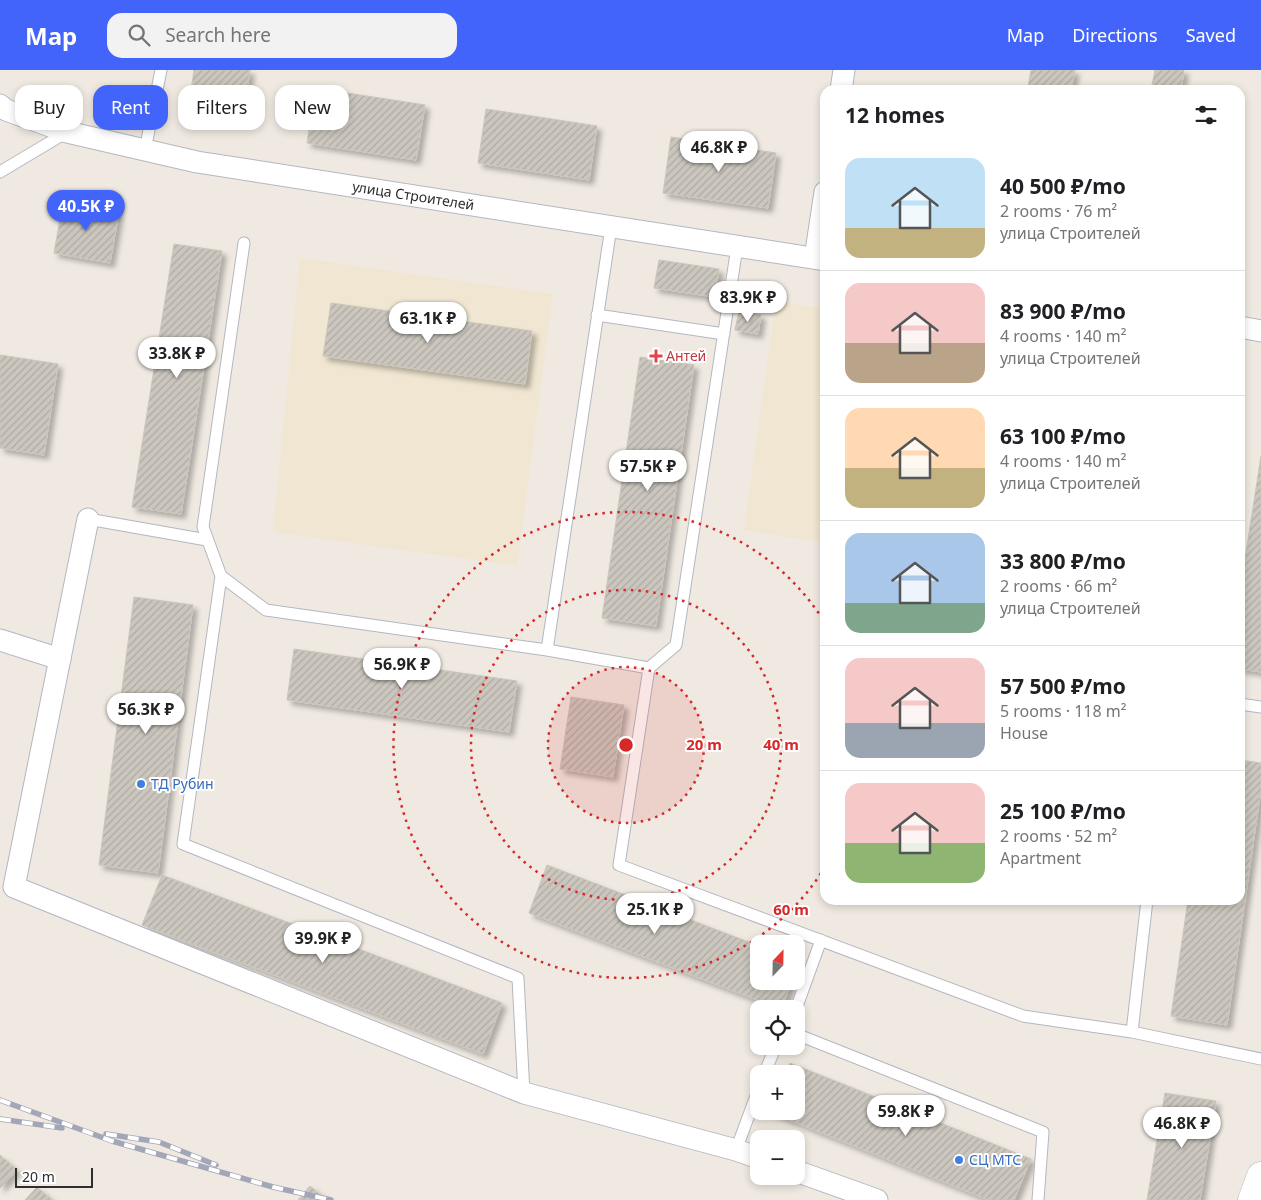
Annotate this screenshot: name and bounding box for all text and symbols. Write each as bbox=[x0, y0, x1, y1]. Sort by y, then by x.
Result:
search box bbox=[107, 13, 457, 58]
text: Map bbox=[25, 19, 77, 52]
icon: search bbox=[125, 21, 153, 49]
text: Search here bbox=[165, 22, 271, 48]
text: Map bbox=[1007, 23, 1044, 47]
text: Directions bbox=[1072, 23, 1158, 47]
text: Saved bbox=[1186, 23, 1236, 47]
chip: Buy bbox=[15, 85, 83, 130]
chip: Rent bbox=[93, 85, 168, 130]
chip: Filters bbox=[178, 85, 265, 130]
chip: New bbox=[275, 85, 349, 130]
text: 12 homes bbox=[845, 101, 945, 129]
icon: filters bbox=[1192, 101, 1220, 129]
pin: 46.8K ₽ bbox=[673, 131, 765, 173]
text: 46.8K ₽ bbox=[691, 136, 747, 158]
text: 40 500 ₽/mo bbox=[1000, 172, 1126, 200]
street label: улица Строителей bbox=[351, 176, 476, 214]
icon: home bbox=[885, 178, 945, 238]
pin: 40.5K ₽ bbox=[40, 190, 132, 232]
text: 40.5K ₽ bbox=[58, 195, 114, 217]
text: 2 rooms · 76 m² bbox=[1000, 200, 1117, 222]
text: улица Строителей bbox=[1000, 222, 1141, 244]
pin: 83.9K ₽ bbox=[702, 280, 794, 323]
text: 83.9K ₽ bbox=[720, 286, 776, 308]
text: 83 900 ₽/mo bbox=[1000, 297, 1126, 325]
pin: 63.1K ₽ bbox=[382, 302, 474, 344]
icon: home bbox=[885, 303, 945, 363]
text: 63.1K ₽ bbox=[400, 307, 456, 329]
text: 4 rooms · 140 m² bbox=[1000, 325, 1126, 347]
pin: 33.8K ₽ bbox=[131, 336, 223, 379]
text: 33.8K ₽ bbox=[149, 342, 205, 364]
place label: Антей bbox=[666, 346, 706, 365]
text: улица Строителей bbox=[1000, 347, 1141, 369]
marker: Антей bbox=[650, 350, 662, 362]
text: 63 100 ₽/mo bbox=[1000, 422, 1126, 450]
icon: home bbox=[885, 428, 945, 488]
pin: 57.5K ₽ bbox=[602, 450, 694, 492]
text: 4 rooms · 140 m² bbox=[1000, 450, 1126, 472]
text: 57.5K ₽ bbox=[620, 455, 676, 477]
text: улица Строителей bbox=[1000, 472, 1141, 494]
text: 33 800 ₽/mo bbox=[1000, 547, 1126, 575]
icon: home bbox=[885, 553, 945, 613]
text: 2 rooms · 66 m² bbox=[1000, 575, 1117, 597]
text: улица Строителей bbox=[1000, 597, 1141, 619]
pin: 56.9K ₽ bbox=[356, 648, 448, 690]
text: 56.9K ₽ bbox=[374, 653, 430, 675]
text: 57 500 ₽/mo bbox=[1000, 672, 1126, 700]
icon: home bbox=[885, 678, 945, 738]
pin: 56.3K ₽ bbox=[100, 692, 192, 735]
text: 56.3K ₽ bbox=[118, 698, 174, 720]
text: 5 rooms · 118 m² bbox=[1000, 700, 1126, 722]
text: House bbox=[1000, 722, 1048, 744]
text: 20 m bbox=[686, 734, 722, 754]
text: 40 m bbox=[763, 734, 799, 754]
centre of rings bbox=[617, 736, 635, 754]
place label: ТД Рубин bbox=[151, 774, 214, 793]
marker: ТД Рубин bbox=[135, 778, 147, 790]
text: 25 100 ₽/mo bbox=[1000, 797, 1126, 825]
icon: home bbox=[885, 803, 945, 863]
text: 2 rooms · 52 m² bbox=[1000, 825, 1117, 847]
text: Apartment bbox=[1000, 847, 1081, 869]
pin: 25.1K ₽ bbox=[609, 892, 701, 935]
text: 25.1K ₽ bbox=[627, 898, 683, 920]
text: 60 m bbox=[773, 899, 809, 919]
pin: 39.9K ₽ bbox=[277, 922, 369, 964]
text: 39.9K ₽ bbox=[295, 927, 351, 949]
north arrow bbox=[750, 935, 805, 990]
map controls bbox=[750, 935, 805, 1185]
button: locate bbox=[750, 1000, 805, 1055]
button: + bbox=[750, 1065, 805, 1120]
pin: 59.8K ₽ bbox=[860, 1094, 952, 1137]
text: 59.8K ₽ bbox=[878, 1100, 934, 1122]
pin: 46.8K ₽ bbox=[1136, 1106, 1228, 1149]
text: 46.8K ₽ bbox=[1154, 1112, 1210, 1134]
button: − bbox=[750, 1130, 805, 1185]
place label: СЦ МТС bbox=[969, 1150, 1021, 1169]
marker: СЦ МТС bbox=[953, 1154, 965, 1166]
scale bar bbox=[15, 1165, 92, 1188]
text: 20 m bbox=[22, 1167, 55, 1186]

